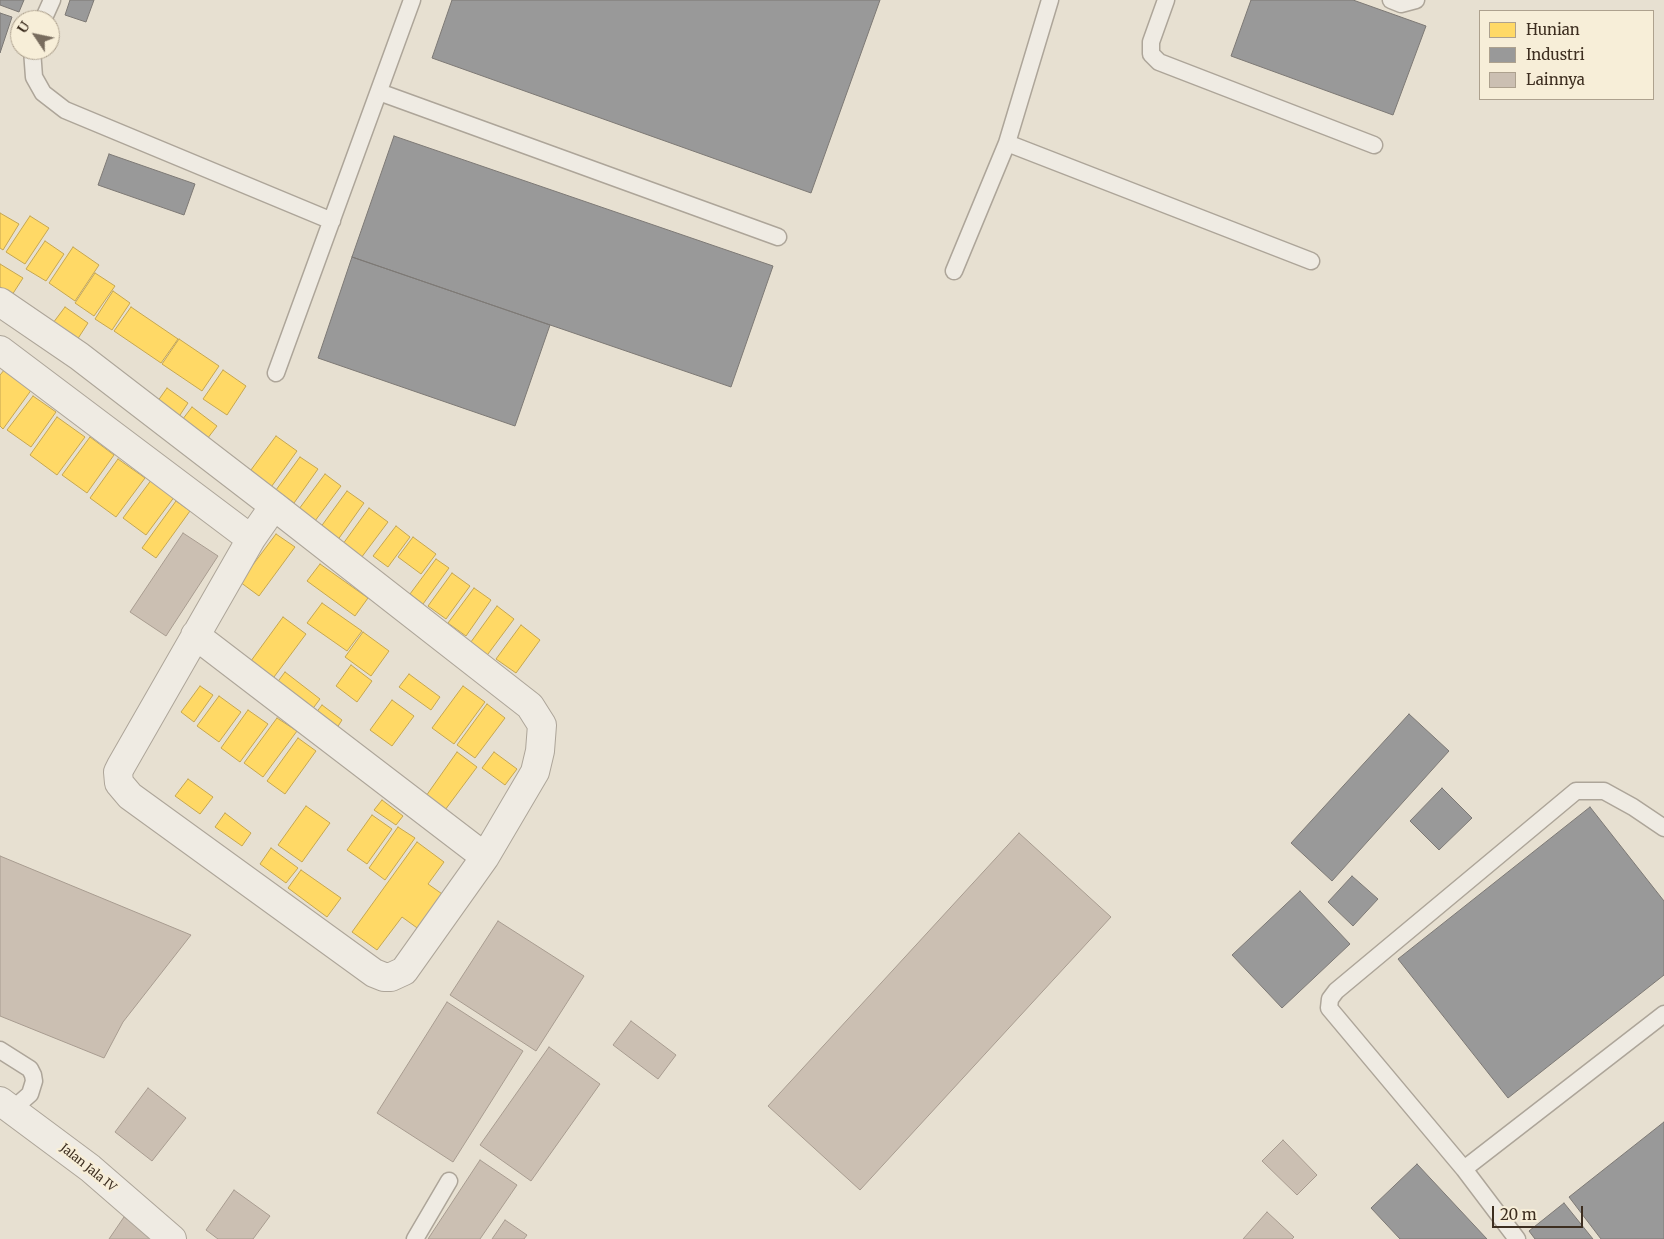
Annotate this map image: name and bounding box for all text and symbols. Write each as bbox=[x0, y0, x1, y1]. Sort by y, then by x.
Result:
north arrow bbox=[10, 10, 60, 60]
legend bbox=[1479, 10, 1654, 100]
text: U bbox=[13, 18, 34, 37]
text: Hunian bbox=[1526, 20, 1580, 39]
text: Industri bbox=[1526, 45, 1585, 64]
text: Lainnya bbox=[1526, 70, 1585, 89]
street label: Jalan Jala IV bbox=[57, 1141, 119, 1195]
scale bar bbox=[1494, 1196, 1585, 1228]
text: 20 m bbox=[1500, 1205, 1537, 1224]

